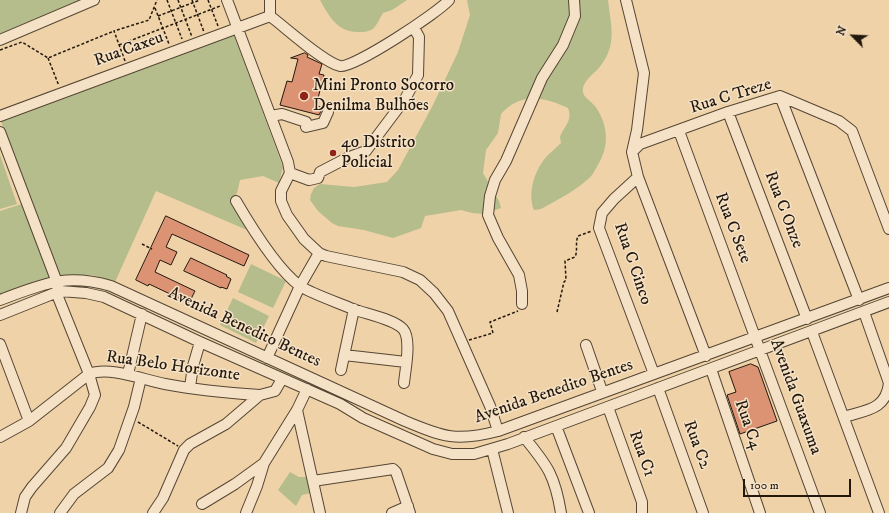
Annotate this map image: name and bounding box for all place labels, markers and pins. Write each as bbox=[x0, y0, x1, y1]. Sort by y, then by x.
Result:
place label: Mini Pronto Socorro Denilma Bulhões bbox=[313, 76, 454, 116]
marker: Mini Pronto Socorro Denilma Bulhões bbox=[298, 90, 310, 102]
place label: 4o Distrito Policial bbox=[341, 133, 415, 173]
marker: 4o Distrito Policial bbox=[328, 148, 338, 158]

